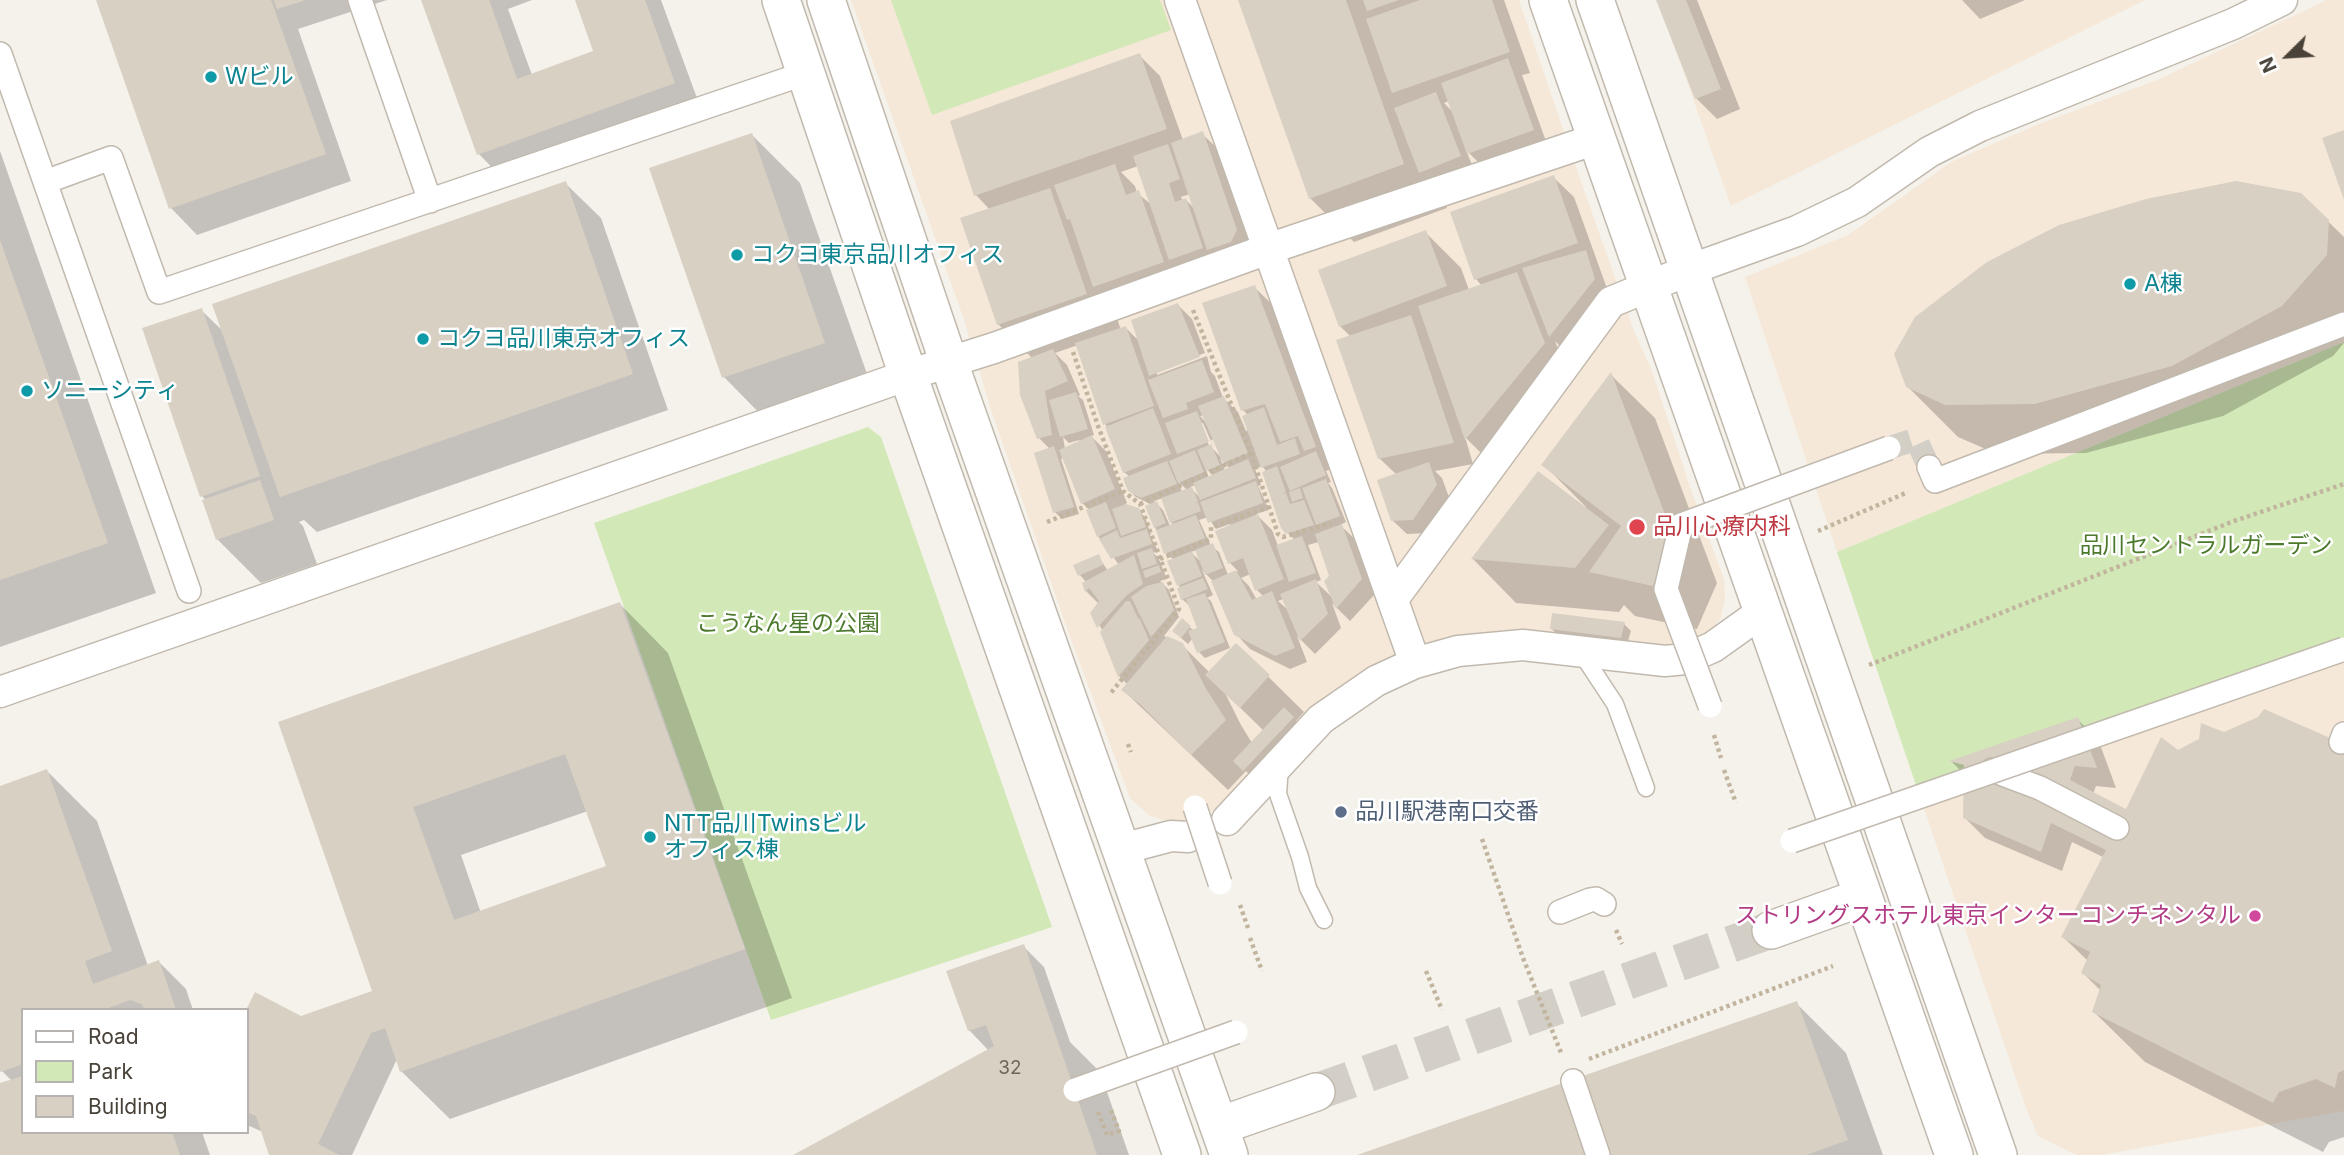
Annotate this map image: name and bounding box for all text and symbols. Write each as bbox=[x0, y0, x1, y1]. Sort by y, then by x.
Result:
north arrow bbox=[2253, 21, 2323, 91]
text: N bbox=[2255, 53, 2282, 76]
place label: Wビル bbox=[225, 63, 294, 91]
marker: Wビル bbox=[203, 69, 219, 85]
place label: コクヨ東京品川オフィス bbox=[751, 241, 1004, 269]
marker: コクヨ東京品川オフィス bbox=[729, 247, 745, 263]
place label: A棟 bbox=[2144, 270, 2183, 298]
marker: A棟 bbox=[2122, 276, 2138, 292]
place label: コクヨ品川東京オフィス bbox=[437, 325, 690, 353]
marker: コクヨ品川東京オフィス bbox=[415, 331, 431, 347]
place label: ソニーシティ bbox=[41, 377, 179, 405]
marker: ソニーシティ bbox=[19, 383, 35, 399]
place label: 品川心療内科 bbox=[1653, 513, 1791, 541]
marker: 品川心療内科 bbox=[1627, 517, 1647, 537]
park label: 品川セントラルガーデン bbox=[2080, 532, 2332, 560]
park label: こうなん星の公園 bbox=[696, 610, 880, 638]
place label: 品川駅港南口交番 bbox=[1355, 798, 1539, 826]
marker: 品川駅港南口交番 bbox=[1333, 804, 1349, 820]
place label: NTT品川Twinsビル オフィス棟 bbox=[664, 810, 867, 864]
marker: NTT品川Twinsビル オフィス棟 bbox=[642, 829, 658, 845]
place label: ストリングスホテル東京インターコンチネンタル bbox=[1735, 902, 2241, 930]
marker: ストリングスホテル東京インターコンチネンタル bbox=[2247, 908, 2263, 924]
legend bbox=[21, 1008, 248, 1134]
text: Road bbox=[88, 1024, 139, 1049]
house number: 32 bbox=[998, 1057, 1022, 1079]
text: Park bbox=[88, 1059, 133, 1084]
text: Building bbox=[88, 1094, 168, 1119]

